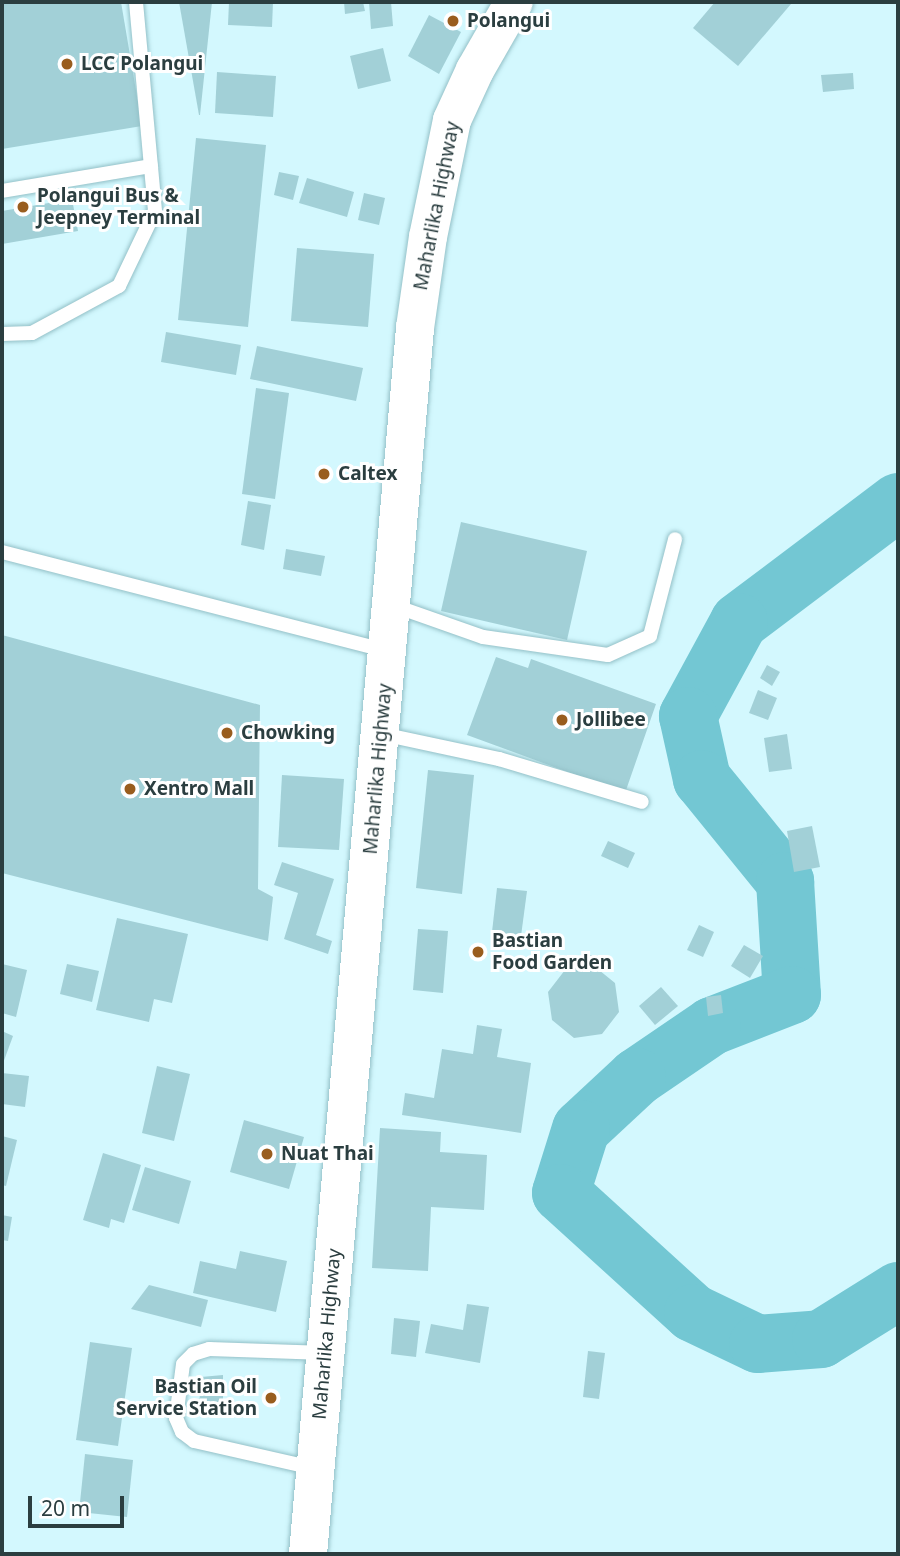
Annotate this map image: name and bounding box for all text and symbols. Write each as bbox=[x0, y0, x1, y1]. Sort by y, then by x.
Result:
place label: Polangui bbox=[467, 10, 550, 32]
marker: Polangui bbox=[445, 13, 461, 29]
place label: LCC Polangui bbox=[81, 53, 203, 75]
marker: LCC Polangui bbox=[59, 56, 75, 72]
street label: Maharlika Highway bbox=[409, 120, 465, 292]
place label: Polangui Bus & Jeepney Terminal bbox=[37, 185, 200, 229]
marker: Polangui Bus & Jeepney Terminal bbox=[15, 199, 31, 215]
place label: Caltex bbox=[338, 463, 397, 485]
marker: Caltex bbox=[316, 466, 332, 482]
street label: Maharlika Highway bbox=[359, 683, 397, 855]
place label: Jollibee bbox=[576, 709, 646, 731]
marker: Jollibee bbox=[554, 712, 570, 728]
place label: Chowking bbox=[241, 722, 335, 744]
marker: Chowking bbox=[219, 725, 235, 741]
place label: Xentro Mall bbox=[144, 778, 254, 800]
marker: Xentro Mall bbox=[122, 781, 138, 797]
place label: Bastian Food Garden bbox=[492, 930, 612, 974]
marker: Bastian Food Garden bbox=[470, 944, 486, 960]
place label: Nuat Thai bbox=[281, 1143, 374, 1165]
marker: Nuat Thai bbox=[259, 1146, 275, 1162]
street label: Maharlika Highway bbox=[308, 1248, 346, 1420]
place label: Bastian Oil Service Station bbox=[116, 1376, 257, 1420]
marker: Bastian Oil Service Station bbox=[263, 1390, 279, 1406]
scale bar bbox=[32, 1482, 128, 1526]
text: 20 m bbox=[41, 1494, 90, 1522]

